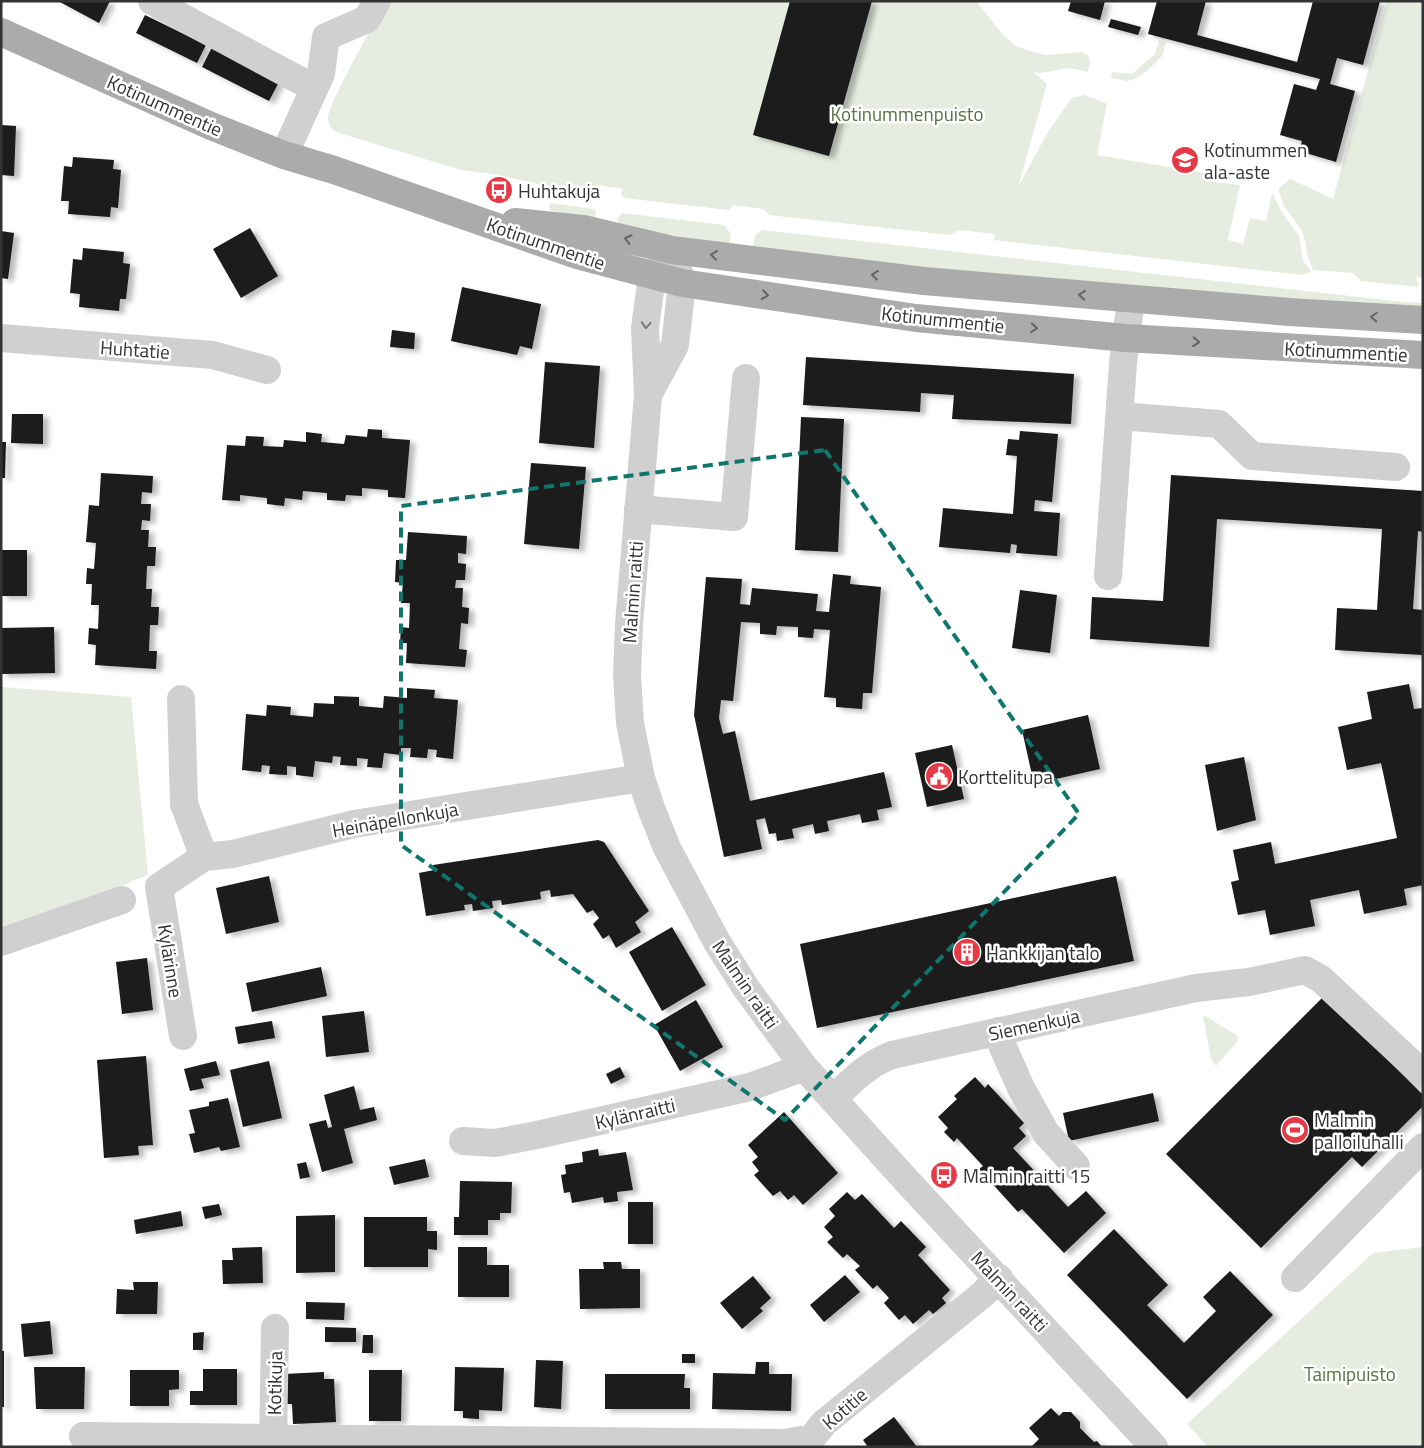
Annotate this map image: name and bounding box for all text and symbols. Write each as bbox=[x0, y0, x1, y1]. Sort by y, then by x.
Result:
street label: Kotinummentie bbox=[103, 67, 227, 143]
park label: Kotinummenpuisto bbox=[831, 99, 983, 128]
place label: Kotinummen ala-aste bbox=[1204, 135, 1307, 186]
school or university icon: Kotinummen ala-aste bbox=[1170, 145, 1200, 175]
bus stop icon: Huhtakuja bbox=[484, 175, 514, 205]
place label: Huhtakuja bbox=[518, 176, 601, 205]
street label: Kotinummentie bbox=[483, 209, 609, 277]
one-way arrow bbox=[623, 234, 632, 245]
one-way arrow bbox=[710, 250, 718, 261]
one-way arrow bbox=[871, 270, 879, 281]
one-way arrow bbox=[761, 290, 770, 300]
one-way arrow bbox=[1078, 290, 1086, 301]
street label: Kotinummentie bbox=[880, 298, 1006, 340]
one-way arrow bbox=[1370, 312, 1378, 323]
one-way arrow bbox=[641, 321, 652, 329]
one-way arrow bbox=[1030, 323, 1038, 334]
street label: Huhtatie bbox=[99, 332, 171, 366]
street label: Kotinummentie bbox=[1284, 333, 1408, 369]
one-way arrow bbox=[1192, 337, 1200, 348]
street label: Malmin raitti bbox=[614, 540, 650, 644]
public building icon: Korttelitupa bbox=[924, 761, 954, 791]
place label: Korttelitupa bbox=[958, 762, 1053, 791]
street label: Heinäpellonkuja bbox=[330, 794, 461, 844]
street label: Kylärinne bbox=[151, 922, 191, 1000]
street label: Malmin raitti bbox=[705, 934, 787, 1034]
building icon: Hankkijan talo bbox=[952, 937, 982, 967]
place label: Hankkijan talo bbox=[986, 938, 1100, 967]
street label: Siemenkuja bbox=[986, 1000, 1083, 1048]
street label: Kylänraitti bbox=[592, 1090, 678, 1136]
place label: Malmin palloiluhalli bbox=[1314, 1105, 1404, 1156]
sports icon: Malmin palloiluhalli bbox=[1280, 1115, 1310, 1145]
bus stop icon: Malmin raitti 15 bbox=[929, 1160, 959, 1190]
place label: Malmin raitti 15 bbox=[963, 1161, 1091, 1190]
street label: Malmin raitti bbox=[965, 1244, 1055, 1338]
street label: Kotikuja bbox=[259, 1350, 289, 1415]
park label: Taimipuisto bbox=[1304, 1359, 1396, 1388]
street label: Kotitie bbox=[815, 1380, 873, 1436]

